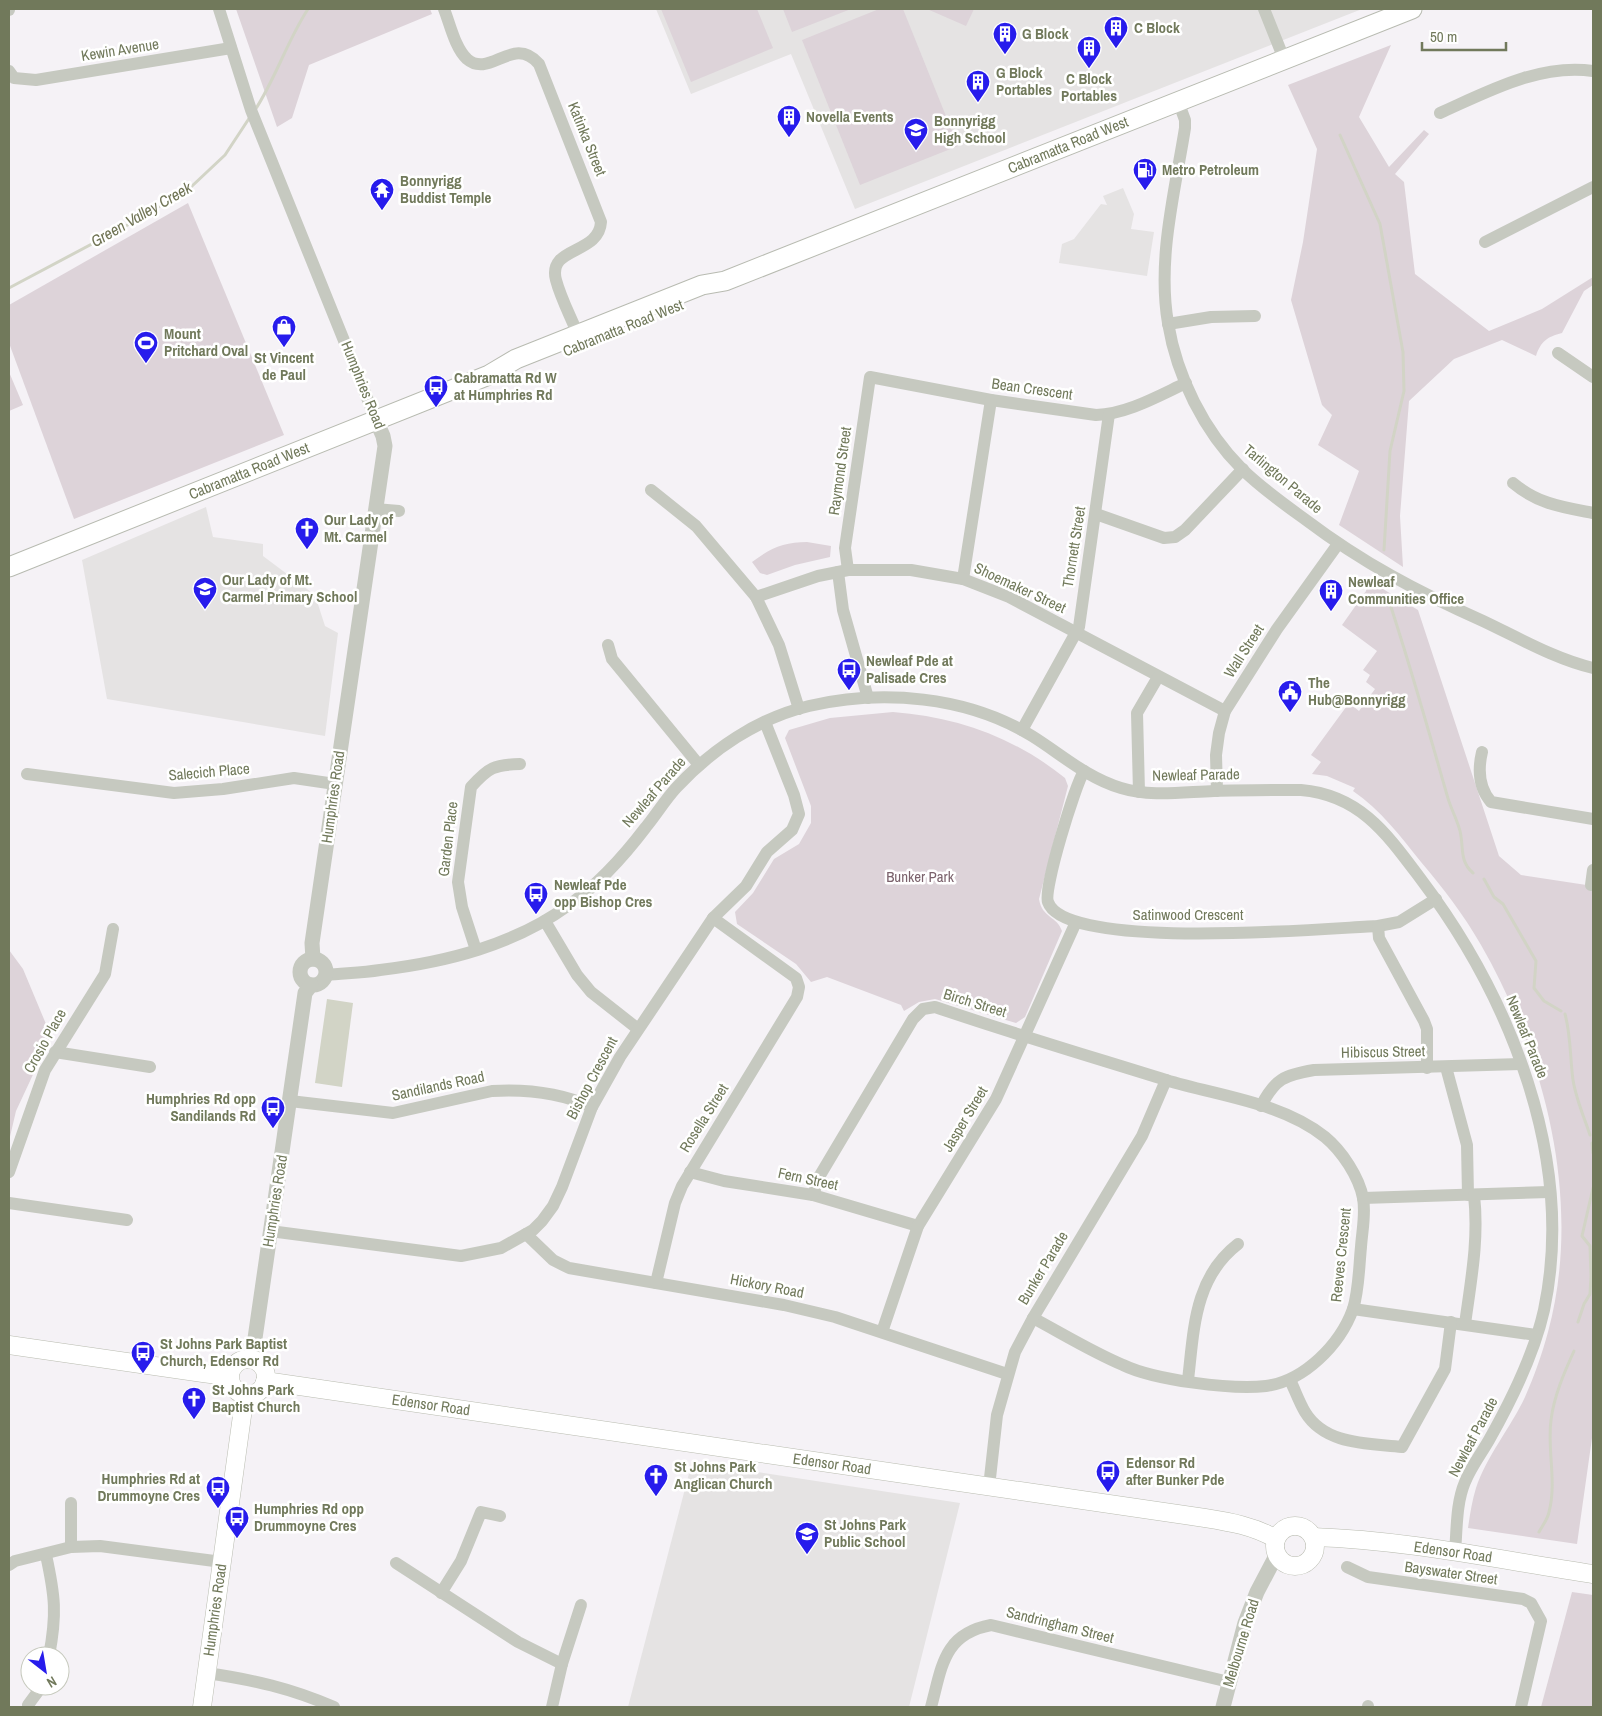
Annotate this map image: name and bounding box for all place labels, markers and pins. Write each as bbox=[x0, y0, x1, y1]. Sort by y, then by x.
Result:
building icon: C Block bbox=[1103, 15, 1129, 49]
place label: C Block bbox=[1134, 17, 1180, 38]
building icon: G Block bbox=[992, 21, 1018, 55]
place label: G Block bbox=[1022, 23, 1069, 44]
building icon: C Block Portables bbox=[1076, 35, 1102, 69]
place label: G Block Portables bbox=[996, 62, 1052, 100]
place label: C Block Portables bbox=[1061, 68, 1117, 106]
building icon: G Block Portables bbox=[965, 69, 991, 103]
building icon: Novella Events bbox=[776, 104, 802, 138]
place label: Novella Events bbox=[806, 106, 894, 127]
place label: Bonnyrigg High School bbox=[934, 110, 1006, 148]
school or university icon: Bonnyrigg High School bbox=[903, 117, 929, 151]
fuel station icon: Metro Petroleum bbox=[1132, 157, 1158, 191]
place label: Metro Petroleum bbox=[1162, 159, 1259, 180]
place label: Bonnyrigg Buddist Temple bbox=[400, 170, 492, 208]
temple icon: Bonnyrigg Buddist Temple bbox=[369, 177, 395, 211]
shop icon: St Vincent de Paul bbox=[271, 314, 297, 348]
place label: Mount Pritchard Oval bbox=[164, 323, 248, 361]
sports icon: Mount Pritchard Oval bbox=[133, 330, 159, 364]
place label: St Vincent de Paul bbox=[254, 347, 314, 385]
place label: Cabramatta Rd W at Humphries Rd bbox=[454, 367, 557, 405]
bus stop icon: Cabramatta Rd W at Humphries Rd bbox=[423, 374, 449, 408]
place label: Our Lady of Mt. Carmel bbox=[324, 509, 394, 547]
church icon: Our Lady of Mt. Carmel bbox=[294, 516, 320, 550]
place label: Our Lady of Mt. Carmel Primary School bbox=[222, 569, 357, 607]
place label: Newleaf Communities Office bbox=[1348, 571, 1464, 609]
school or university icon: Our Lady of Mt. Carmel Primary School bbox=[192, 576, 218, 610]
building icon: Newleaf Communities Office bbox=[1318, 578, 1344, 612]
place label: Newleaf Pde at Palisade Cres bbox=[866, 650, 953, 688]
bus stop icon: Newleaf Pde at Palisade Cres bbox=[836, 657, 862, 691]
place label: The Hub@Bonnyrigg bbox=[1308, 672, 1406, 710]
public building icon: The Hub@Bonnyrigg bbox=[1277, 679, 1303, 713]
place label: Newleaf Pde opp Bishop Cres bbox=[554, 874, 653, 912]
bus stop icon: Newleaf Pde opp Bishop Cres bbox=[523, 881, 549, 915]
place label: Humphries Rd opp Sandilands Rd bbox=[146, 1088, 256, 1126]
bus stop icon: Humphries Rd opp Sandilands Rd bbox=[260, 1095, 286, 1129]
place label: St Johns Park Baptist Church, Edensor Rd bbox=[160, 1333, 287, 1371]
bus stop icon: St Johns Park Baptist Church, Edensor Rd bbox=[130, 1340, 156, 1374]
place label: St Johns Park Baptist Church bbox=[212, 1379, 300, 1417]
church icon: St Johns Park Baptist Church bbox=[181, 1386, 207, 1420]
place label: Edensor Rd after Bunker Pde bbox=[1126, 1452, 1225, 1490]
place label: St Johns Park Anglican Church bbox=[674, 1456, 772, 1494]
bus stop icon: Edensor Rd after Bunker Pde bbox=[1095, 1459, 1121, 1493]
church icon: St Johns Park Anglican Church bbox=[643, 1463, 669, 1497]
place label: Humphries Rd at Drummoyne Cres bbox=[97, 1468, 200, 1506]
bus stop icon: Humphries Rd at Drummoyne Cres bbox=[205, 1475, 231, 1509]
place label: Humphries Rd opp Drummoyne Cres bbox=[254, 1498, 364, 1536]
bus stop icon: Humphries Rd opp Drummoyne Cres bbox=[224, 1505, 250, 1539]
place label: St Johns Park Public School bbox=[824, 1514, 906, 1552]
school or university icon: St Johns Park Public School bbox=[794, 1521, 820, 1555]

